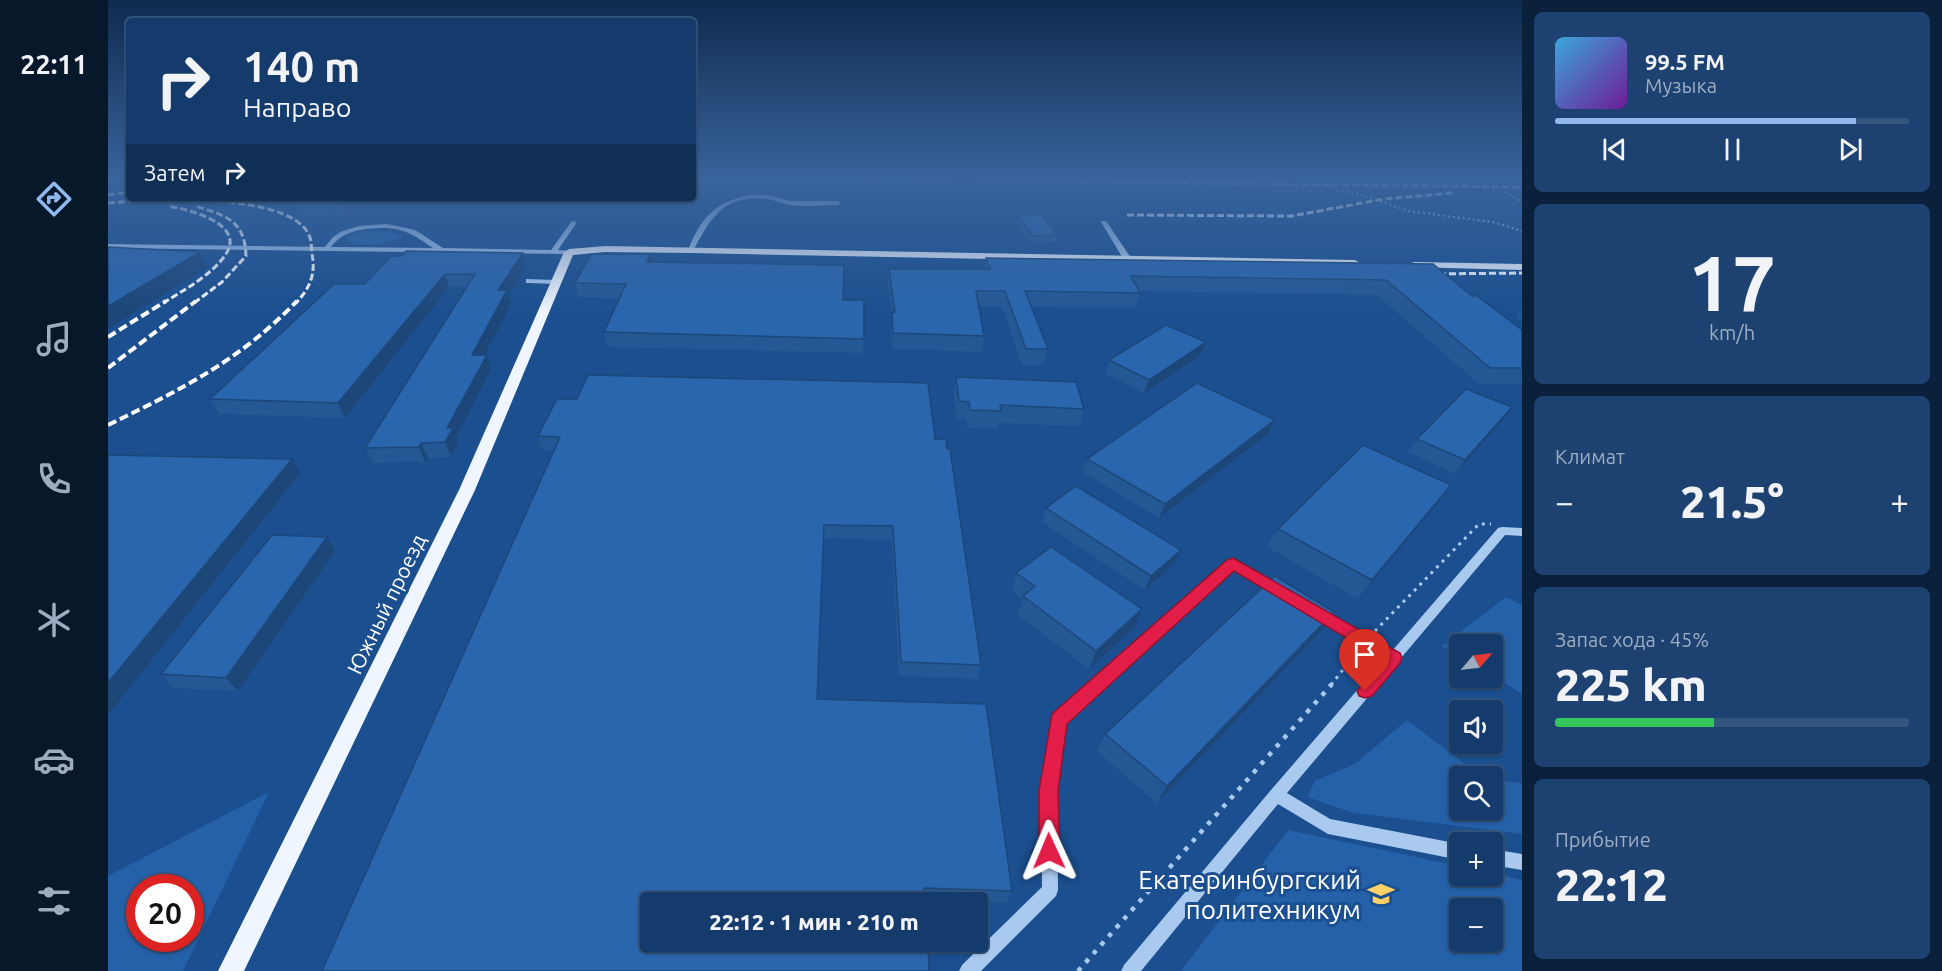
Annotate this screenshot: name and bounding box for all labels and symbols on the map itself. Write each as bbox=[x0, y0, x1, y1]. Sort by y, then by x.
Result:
street label: Южный проезд bbox=[342, 530, 430, 678]
pin bbox=[1339, 629, 1390, 691]
north arrow bbox=[1449, 634, 1503, 688]
position arrow bbox=[1017, 819, 1081, 883]
place label: Екатеринбургский политехникум bbox=[1138, 865, 1361, 924]
speed limit sign: 20 bbox=[126, 874, 204, 952]
school or university icon: Екатеринбургский политехникум bbox=[1366, 879, 1396, 909]

